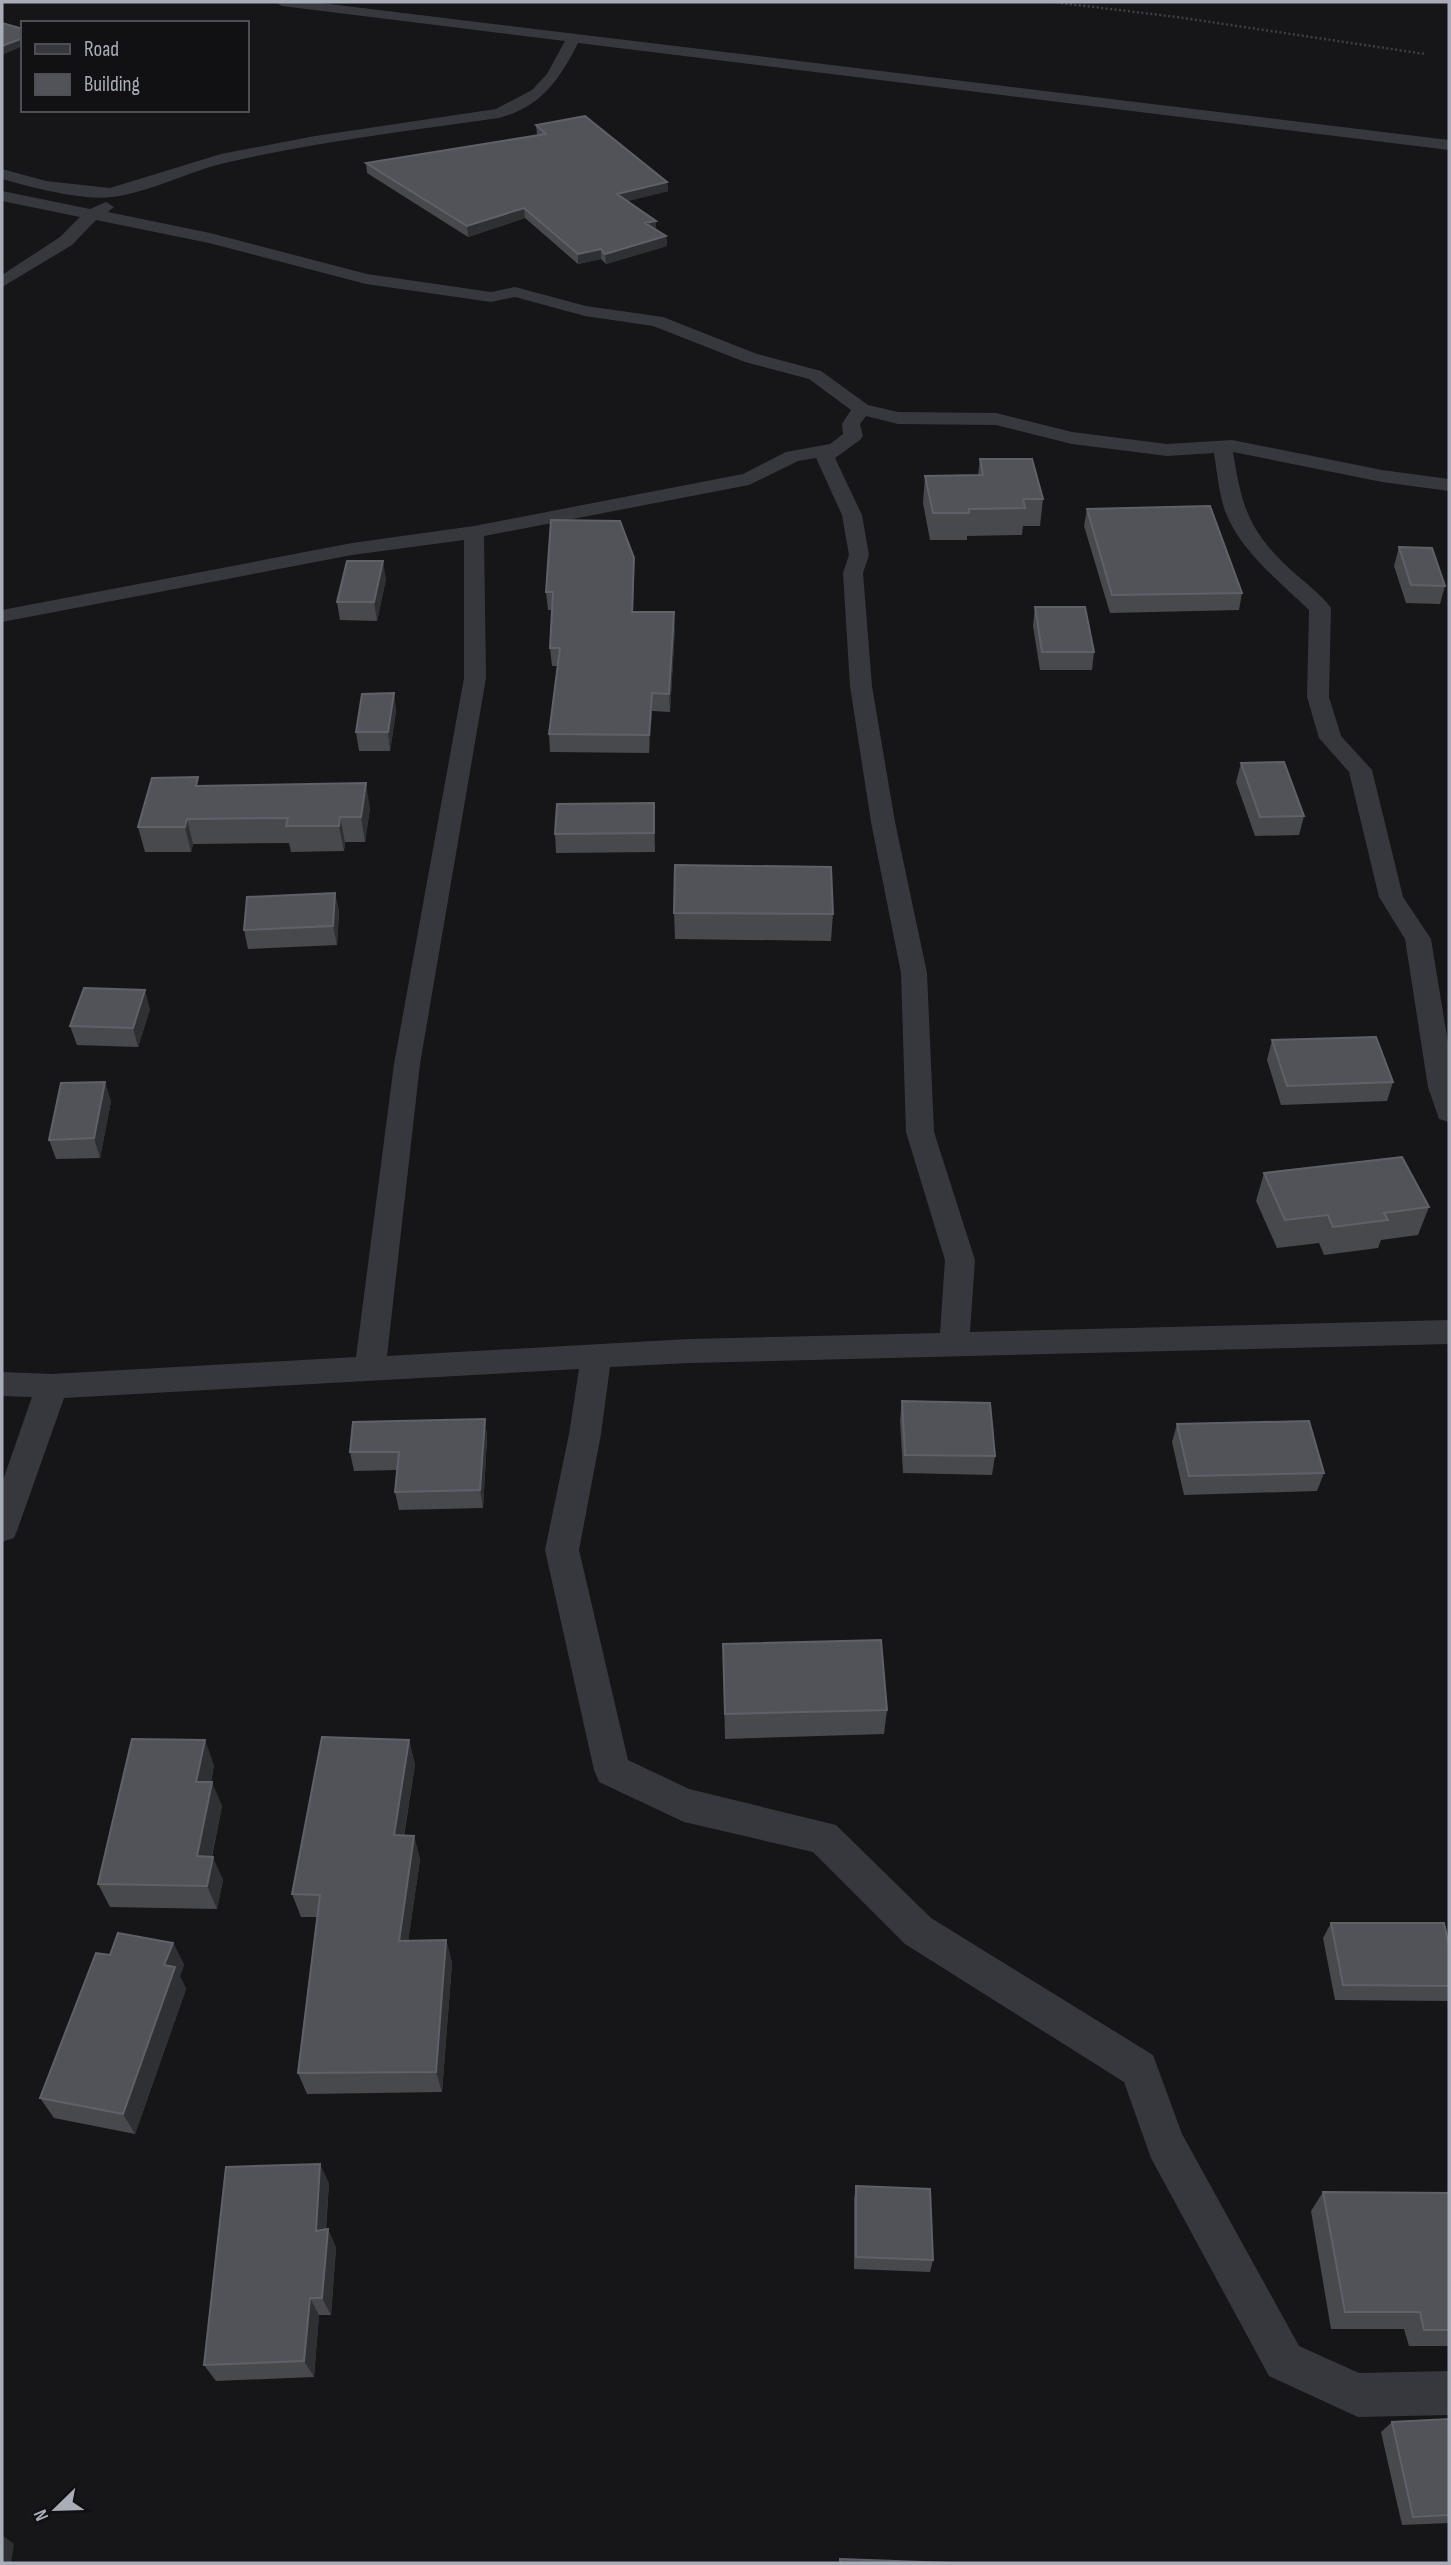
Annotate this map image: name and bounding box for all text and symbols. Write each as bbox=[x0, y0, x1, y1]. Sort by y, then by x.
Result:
legend bbox=[21, 21, 248, 112]
text: Road bbox=[84, 37, 119, 62]
text: Building bbox=[84, 72, 140, 97]
north arrow bbox=[21, 2474, 91, 2544]
text: N bbox=[29, 2506, 54, 2524]

